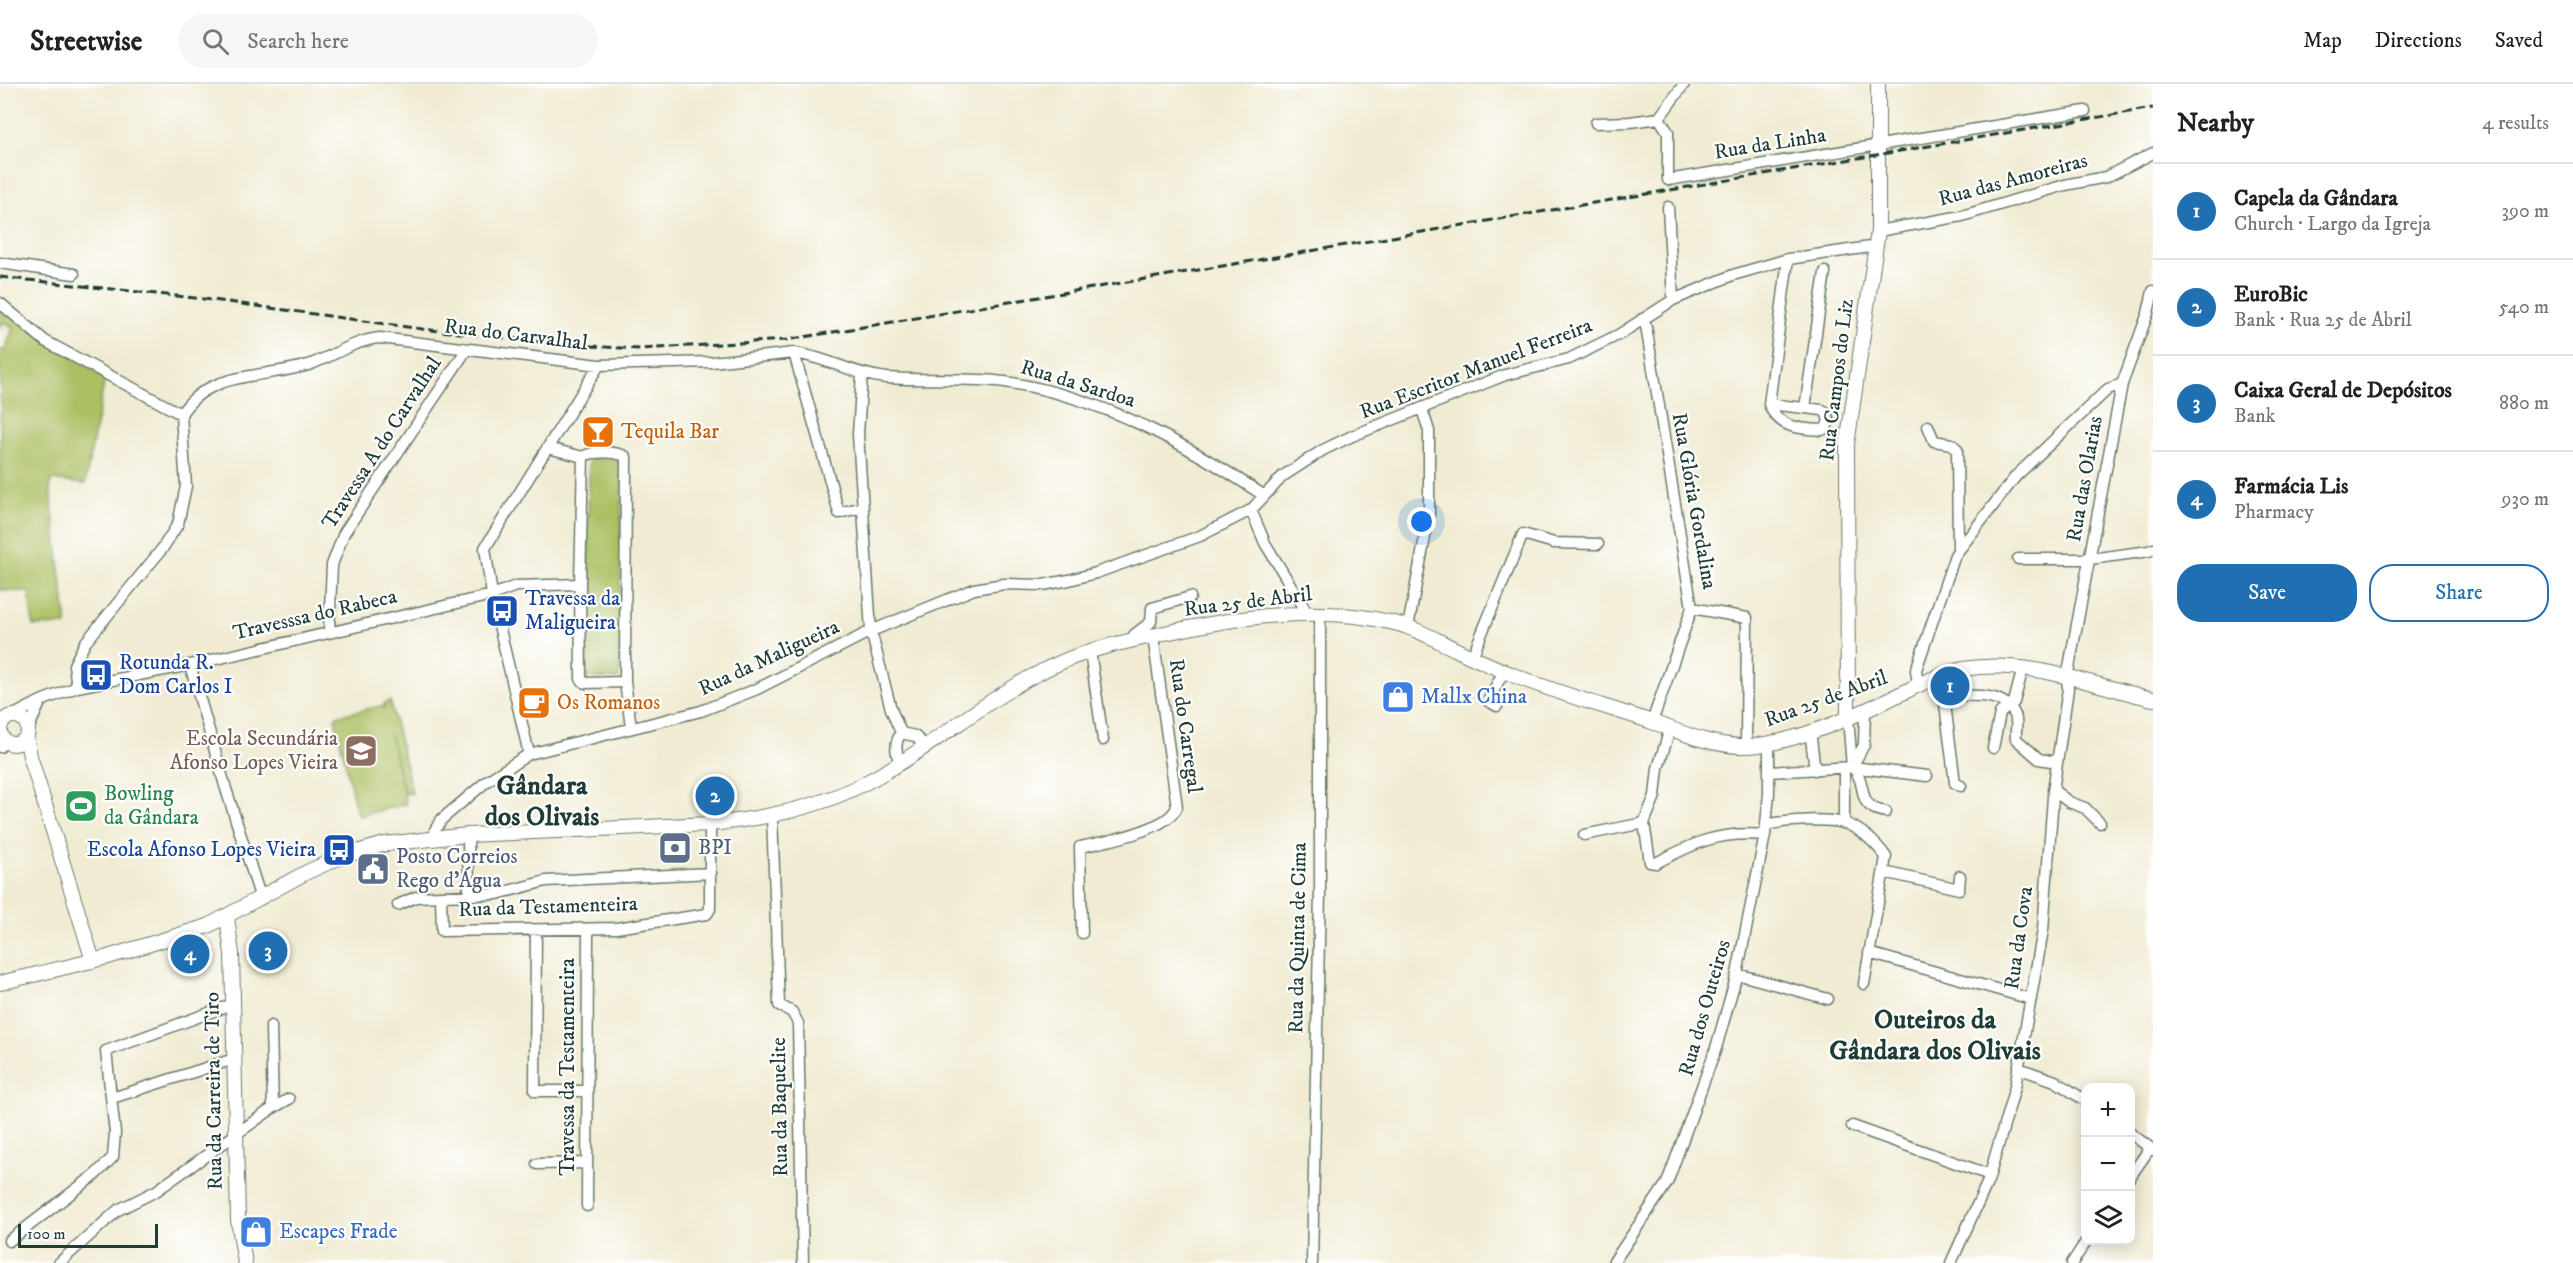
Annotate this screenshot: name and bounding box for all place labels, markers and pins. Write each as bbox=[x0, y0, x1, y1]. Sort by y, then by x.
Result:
bar icon: Tequila Bar bbox=[580, 414, 616, 450]
place label: Tequila Bar bbox=[621, 419, 719, 445]
place label: Travessa da Maligueira bbox=[525, 586, 620, 636]
bus stop icon: Travessa da Maligueira bbox=[484, 593, 520, 629]
place label: Rotunda R. Dom Carlos I bbox=[119, 650, 232, 700]
bus stop icon: Rotunda R. Dom Carlos I bbox=[78, 657, 114, 693]
pin: 1 bbox=[1930, 664, 1970, 708]
shop icon: Mallx China bbox=[1380, 679, 1416, 715]
place label: Mallx China bbox=[1421, 684, 1527, 710]
cafe icon: Os Romanos bbox=[516, 685, 552, 721]
place label: Os Romanos bbox=[557, 690, 660, 716]
place label: Escola Secundária Afonso Lopes Vieira bbox=[170, 726, 338, 776]
school or university icon: Escola Secundária Afonso Lopes Vieira bbox=[343, 733, 379, 769]
pin: 2 bbox=[696, 774, 734, 818]
place label: Bowling da Gândara bbox=[104, 781, 199, 831]
sports icon: Bowling da Gândara bbox=[63, 788, 99, 824]
bank icon: BPI bbox=[657, 830, 693, 866]
bus stop icon: Escola Afonso Lopes Vieira bbox=[321, 832, 357, 868]
place label: BPI bbox=[698, 835, 732, 861]
place label: Escola Afonso Lopes Vieira bbox=[87, 837, 316, 863]
place label: Posto Correios Rego d'Água bbox=[396, 844, 518, 894]
public building icon: Posto Correios Rego d'Água bbox=[355, 851, 391, 887]
pin: 3 bbox=[248, 928, 288, 974]
pin: 4 bbox=[170, 932, 210, 976]
shop icon: Escapes Frade bbox=[238, 1214, 274, 1250]
place label: Escapes Frade bbox=[279, 1219, 398, 1245]

